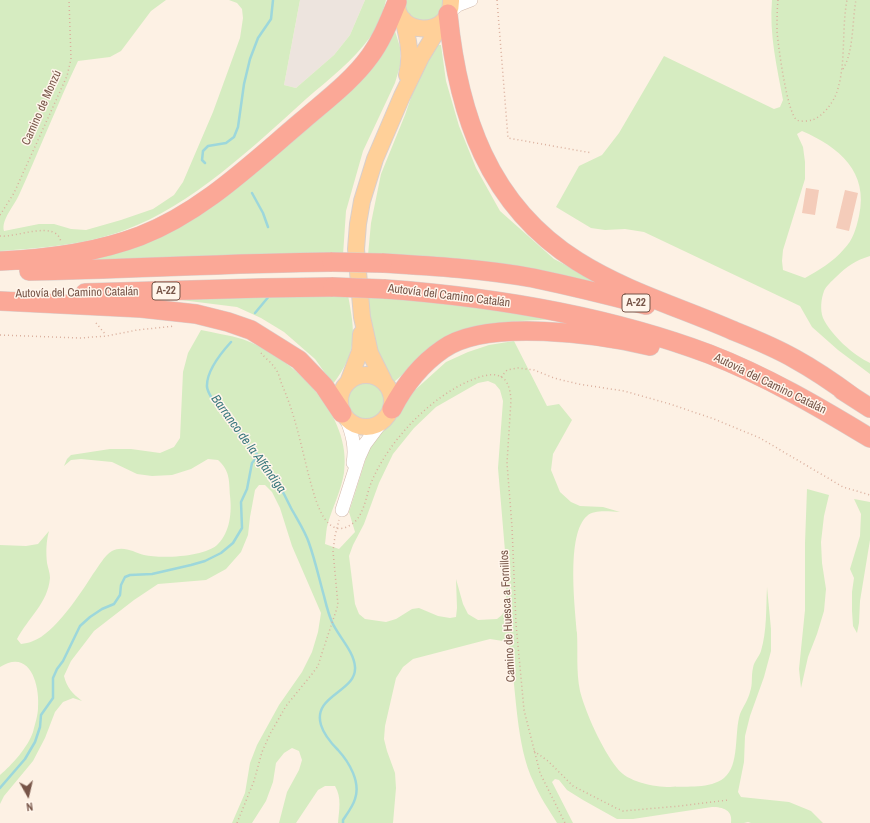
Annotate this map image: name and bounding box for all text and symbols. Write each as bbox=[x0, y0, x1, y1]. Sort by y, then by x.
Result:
street label: Camino de Monzú bbox=[19, 68, 65, 148]
street label: Autovía del Camino Catalán bbox=[387, 281, 511, 311]
road number: A-22 bbox=[152, 282, 180, 300]
street label: Autovía del Camino Catalán bbox=[15, 285, 139, 301]
road number: A-22 bbox=[622, 294, 650, 312]
street label: Autovía del Camino Catalán bbox=[712, 351, 828, 417]
water label: Barranco de la Alfándiga bbox=[207, 392, 289, 496]
street label: Camino de Huesca a Fornillos bbox=[497, 550, 519, 682]
north arrow bbox=[8, 775, 48, 815]
text: N bbox=[25, 799, 34, 814]

